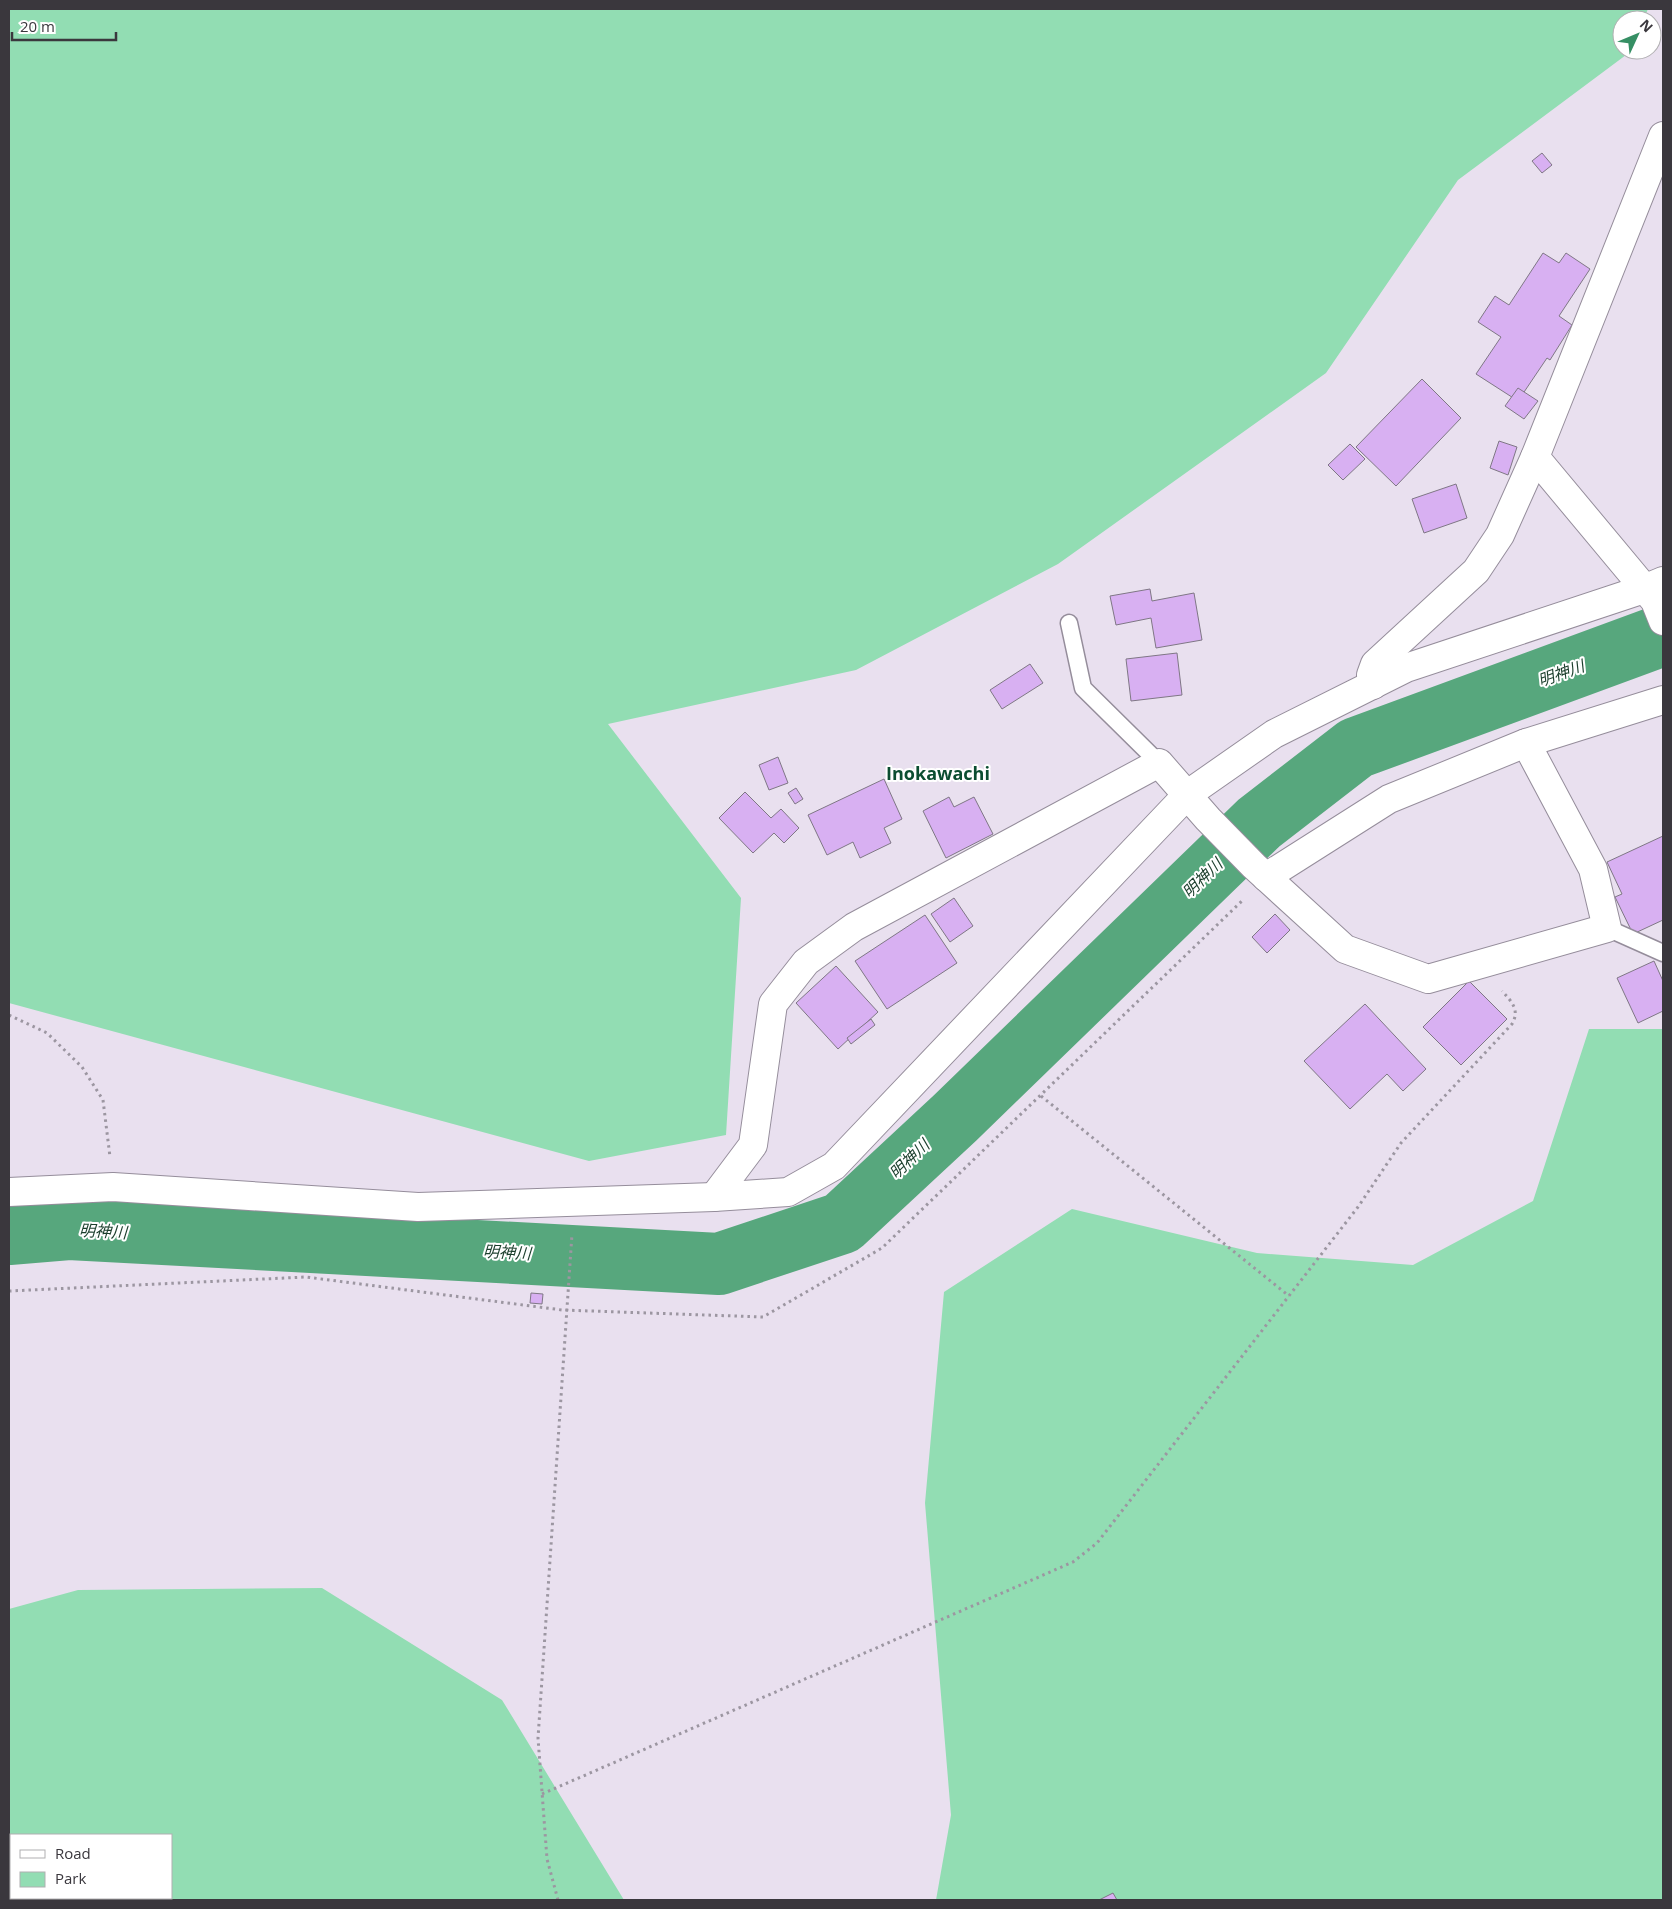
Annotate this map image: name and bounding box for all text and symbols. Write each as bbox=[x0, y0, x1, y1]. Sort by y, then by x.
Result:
scale bar bbox=[12, 10, 116, 42]
north arrow bbox=[1612, 10, 1662, 60]
text: N bbox=[1636, 15, 1658, 36]
text: 20 m bbox=[20, 16, 55, 36]
water label: 明神川 bbox=[1535, 654, 1589, 692]
district label: Inokawachi bbox=[886, 761, 990, 785]
water label: 明神川 bbox=[1177, 852, 1228, 903]
water label: 明神川 bbox=[884, 1133, 935, 1184]
water label: 明神川 bbox=[78, 1219, 130, 1243]
water label: 明神川 bbox=[482, 1240, 534, 1264]
legend bbox=[10, 1834, 172, 1899]
text: Road bbox=[55, 1843, 91, 1863]
text: Park bbox=[55, 1868, 86, 1888]

